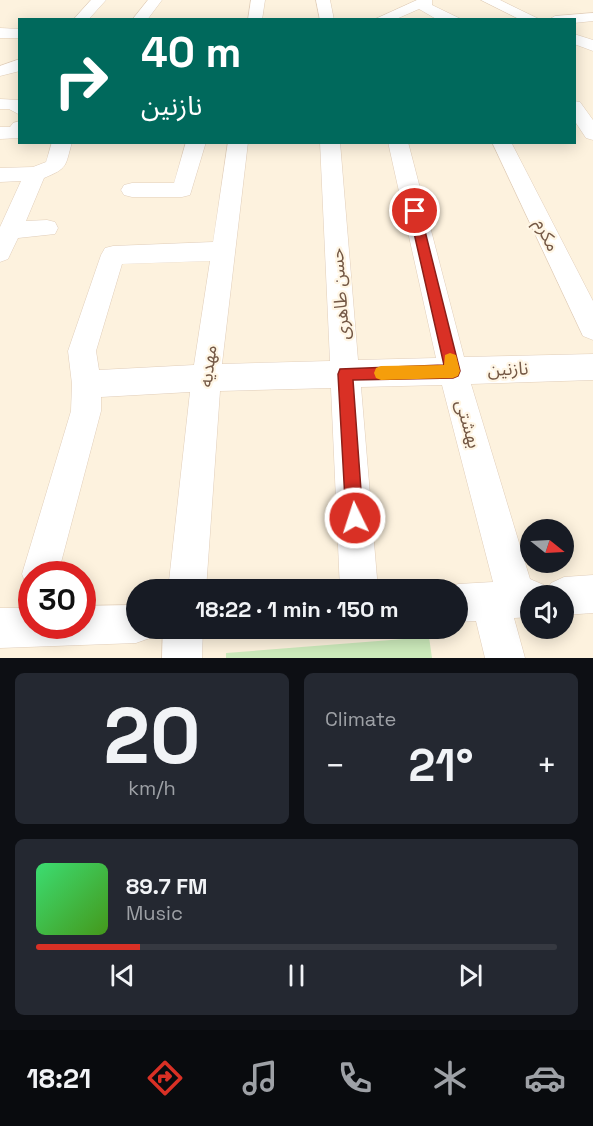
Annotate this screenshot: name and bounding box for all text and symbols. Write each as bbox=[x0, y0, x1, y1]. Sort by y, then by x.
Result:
text: 40 m bbox=[141, 26, 241, 79]
icon: right bbox=[42, 42, 120, 120]
text: نازنین bbox=[141, 88, 202, 123]
pin bbox=[389, 185, 440, 236]
icon: arrive bbox=[398, 194, 431, 227]
street label: مکرم bbox=[527, 215, 565, 256]
street label: حسن طاهری bbox=[325, 247, 354, 341]
street label: مهدیه bbox=[194, 344, 221, 388]
street label: نازنین bbox=[487, 356, 529, 381]
street label: بهشتی bbox=[451, 397, 486, 451]
position arrow bbox=[323, 486, 387, 550]
north arrow bbox=[520, 519, 574, 573]
map controls bbox=[520, 519, 574, 639]
speed limit sign: 30 bbox=[18, 561, 96, 639]
button: sound bbox=[520, 585, 574, 639]
text: 18:22 · 1 min · 150 m bbox=[195, 595, 399, 623]
text: 20 bbox=[104, 686, 200, 786]
text: Climate bbox=[325, 706, 396, 732]
text: 21° bbox=[409, 737, 473, 794]
text: − bbox=[325, 745, 345, 787]
text: + bbox=[537, 745, 557, 787]
text: km/h bbox=[128, 775, 176, 801]
text: 89.7 FM bbox=[126, 872, 207, 900]
text: Music bbox=[126, 900, 183, 926]
icon: previous bbox=[106, 959, 139, 992]
icon: pause bbox=[280, 959, 313, 992]
icon: next bbox=[454, 959, 487, 992]
icon: directions bbox=[144, 1057, 186, 1099]
icon: music bbox=[239, 1057, 281, 1099]
icon: phone bbox=[334, 1057, 376, 1099]
icon: climate bbox=[429, 1057, 471, 1099]
icon: car bbox=[524, 1057, 566, 1099]
text: 18:21 bbox=[27, 1061, 91, 1096]

